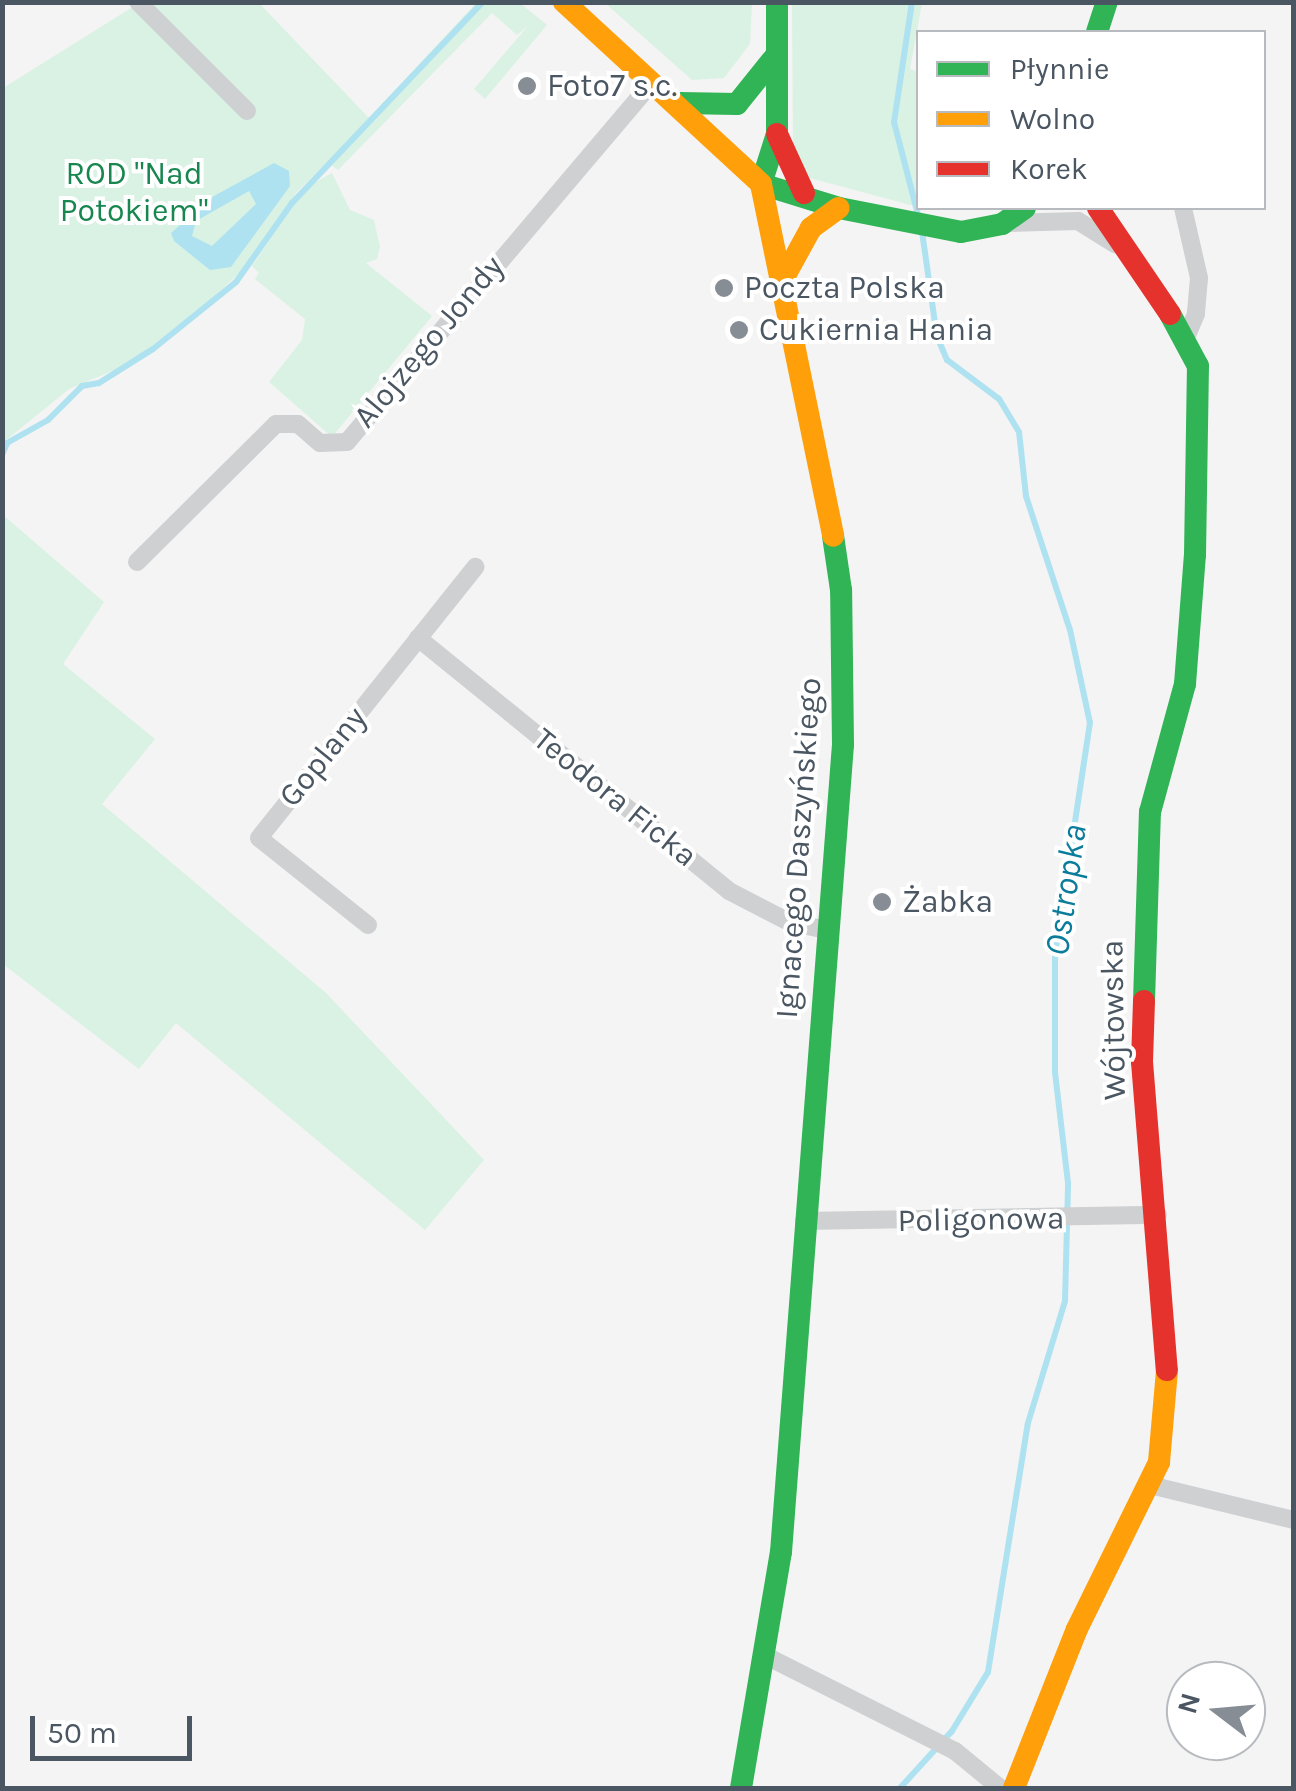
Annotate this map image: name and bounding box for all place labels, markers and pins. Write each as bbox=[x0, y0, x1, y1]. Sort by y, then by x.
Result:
place label: Foto7 s.c. bbox=[547, 67, 677, 105]
marker: Foto7 s.c. bbox=[516, 75, 538, 97]
place label: Poczta Polska bbox=[744, 269, 945, 307]
marker: Poczta Polska bbox=[713, 277, 735, 299]
place label: Cukiernia Hania bbox=[759, 311, 993, 349]
marker: Cukiernia Hania bbox=[728, 319, 750, 341]
place label: Żabka bbox=[902, 883, 993, 921]
marker: Żabka bbox=[871, 891, 893, 913]

